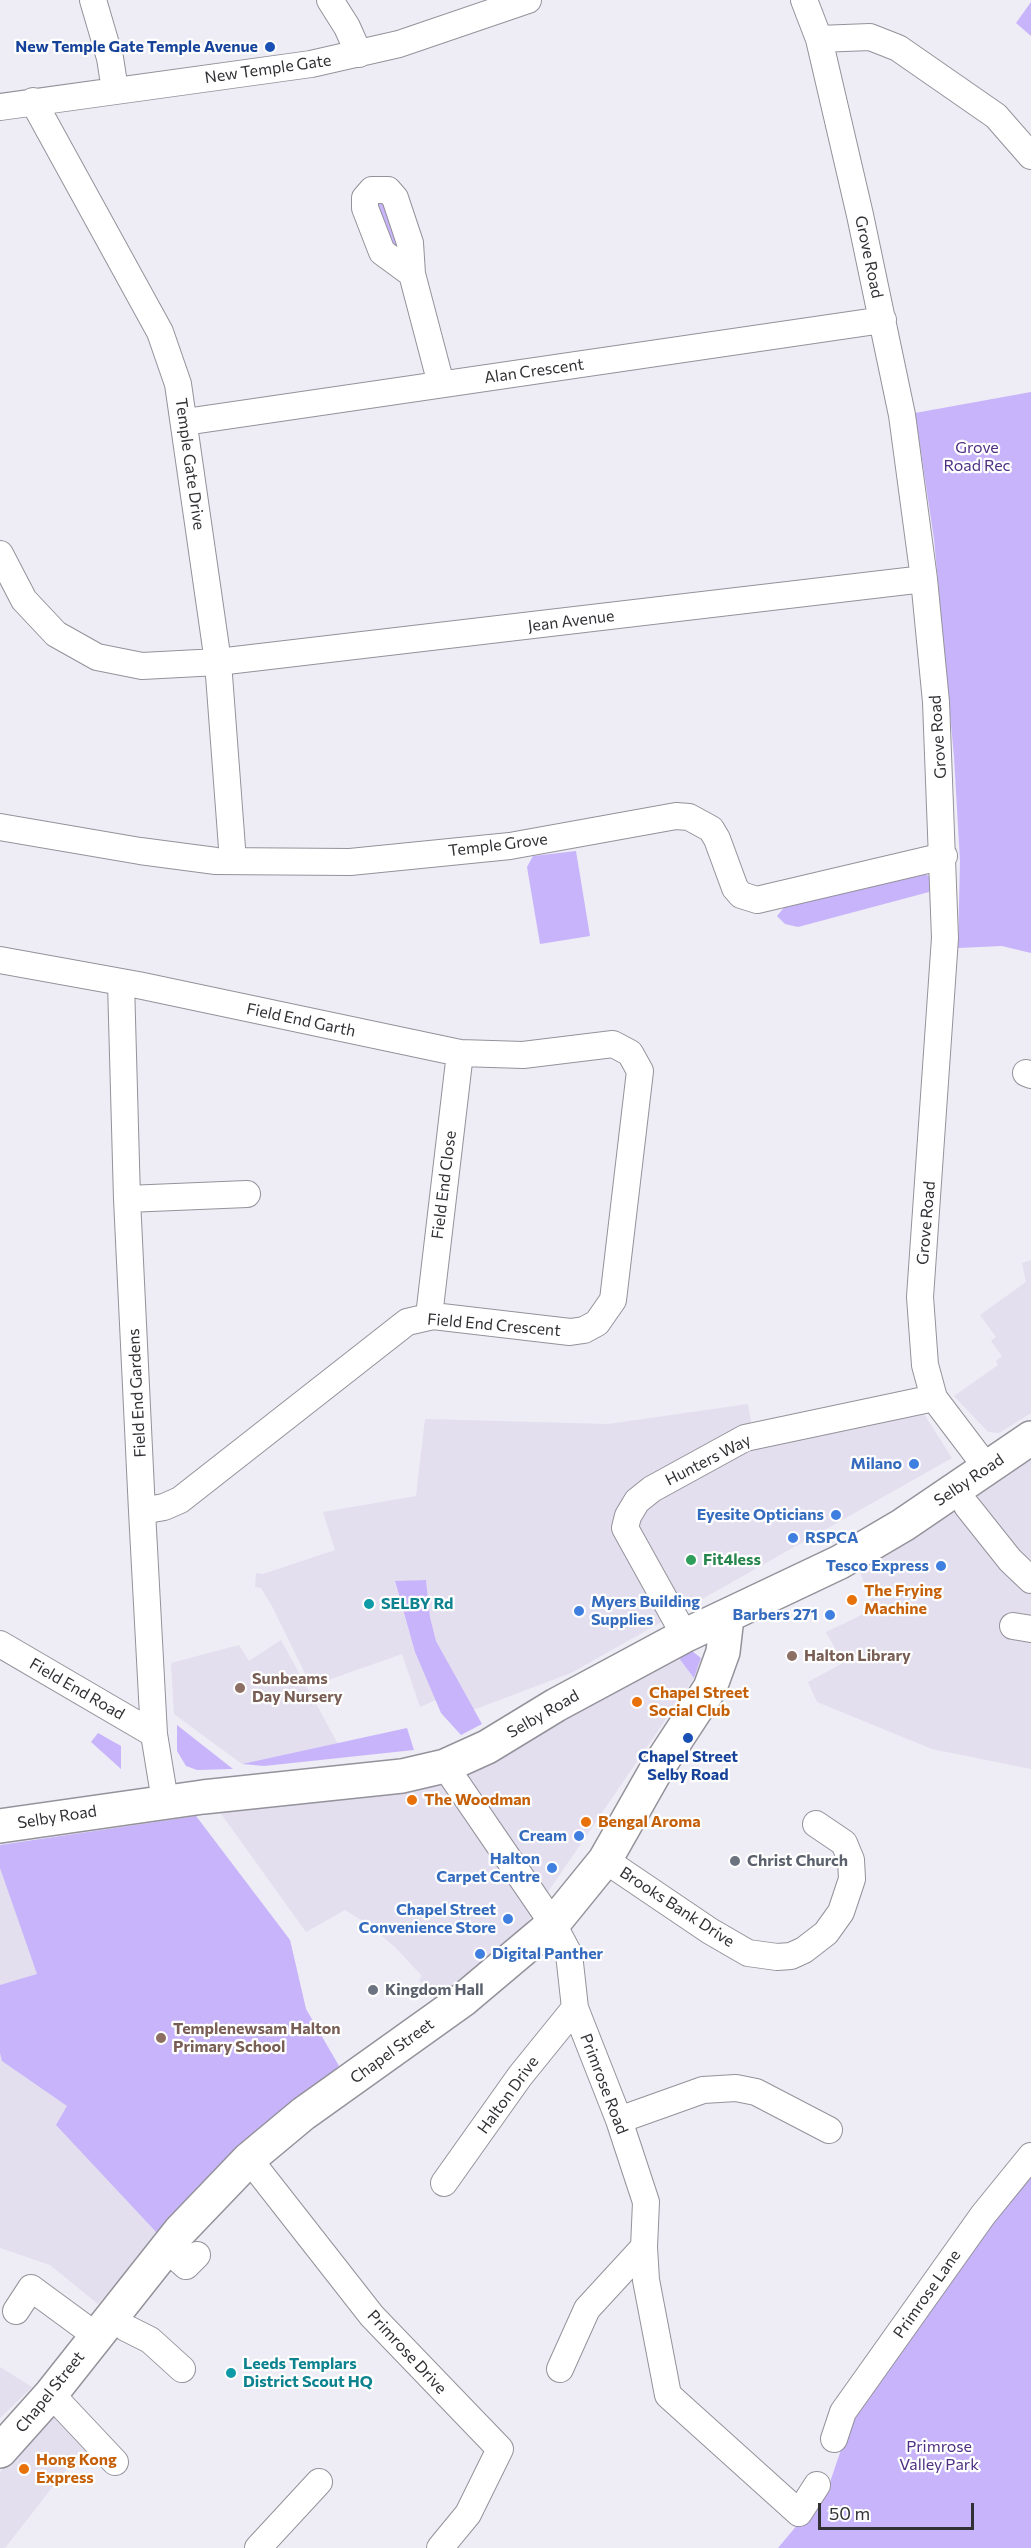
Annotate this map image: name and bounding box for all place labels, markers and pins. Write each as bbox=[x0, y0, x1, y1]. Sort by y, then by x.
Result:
place label: New Temple Gate Temple Avenue bbox=[15, 37, 258, 57]
marker: New Temple Gate Temple Avenue bbox=[263, 40, 277, 54]
place label: Milano bbox=[851, 1454, 902, 1474]
marker: Milano bbox=[907, 1457, 921, 1471]
place label: Eyesite Opticians bbox=[697, 1505, 824, 1525]
marker: Eyesite Opticians bbox=[829, 1508, 843, 1522]
place label: RSPCA bbox=[805, 1528, 858, 1548]
marker: RSPCA bbox=[786, 1531, 800, 1545]
place label: Fit4less bbox=[703, 1550, 761, 1570]
marker: Fit4less bbox=[684, 1553, 698, 1567]
place label: Tesco Express bbox=[826, 1556, 929, 1576]
marker: Tesco Express bbox=[934, 1559, 948, 1573]
place label: The Frying Machine bbox=[864, 1581, 942, 1619]
place label: Myers Building Supplies bbox=[591, 1592, 700, 1630]
marker: The Frying Machine bbox=[845, 1593, 859, 1607]
place label: SELBY Rd bbox=[381, 1594, 453, 1614]
marker: SELBY Rd bbox=[362, 1597, 376, 1611]
marker: Myers Building Supplies bbox=[572, 1604, 586, 1618]
place label: Barbers 271 bbox=[733, 1605, 818, 1625]
marker: Barbers 271 bbox=[823, 1608, 837, 1622]
place label: Halton Library bbox=[804, 1646, 911, 1666]
marker: Halton Library bbox=[785, 1649, 799, 1663]
place label: Sunbeams Day Nursery bbox=[252, 1669, 343, 1707]
marker: Sunbeams Day Nursery bbox=[233, 1681, 247, 1695]
place label: Chapel Street Social Club bbox=[649, 1683, 749, 1721]
marker: Chapel Street Social Club bbox=[630, 1695, 644, 1709]
marker: Chapel Street Selby Road bbox=[681, 1731, 695, 1745]
place label: Chapel Street Selby Road bbox=[638, 1747, 738, 1785]
place label: The Woodman bbox=[424, 1790, 531, 1810]
marker: The Woodman bbox=[405, 1793, 419, 1807]
place label: Bengal Aroma bbox=[598, 1812, 701, 1832]
marker: Bengal Aroma bbox=[579, 1815, 593, 1829]
place label: Cream bbox=[519, 1826, 567, 1846]
marker: Cream bbox=[572, 1829, 586, 1843]
place label: Halton Carpet Centre bbox=[436, 1849, 540, 1887]
place label: Christ Church bbox=[747, 1851, 848, 1871]
marker: Christ Church bbox=[728, 1854, 742, 1868]
marker: Halton Carpet Centre bbox=[545, 1861, 559, 1875]
place label: Chapel Street Convenience Store bbox=[359, 1900, 496, 1938]
marker: Chapel Street Convenience Store bbox=[501, 1912, 515, 1926]
place label: Digital Panther bbox=[492, 1944, 603, 1964]
marker: Digital Panther bbox=[473, 1947, 487, 1961]
place label: Kingdom Hall bbox=[385, 1980, 484, 2000]
marker: Kingdom Hall bbox=[366, 1983, 380, 1997]
place label: Templenewsam Halton Primary School bbox=[173, 2019, 341, 2057]
marker: Templenewsam Halton Primary School bbox=[154, 2031, 168, 2045]
place label: Leeds Templars District Scout HQ bbox=[243, 2354, 373, 2392]
marker: Leeds Templars District Scout HQ bbox=[224, 2366, 238, 2380]
place label: Hong Kong Express bbox=[36, 2450, 117, 2488]
marker: Hong Kong Express bbox=[17, 2462, 31, 2476]

